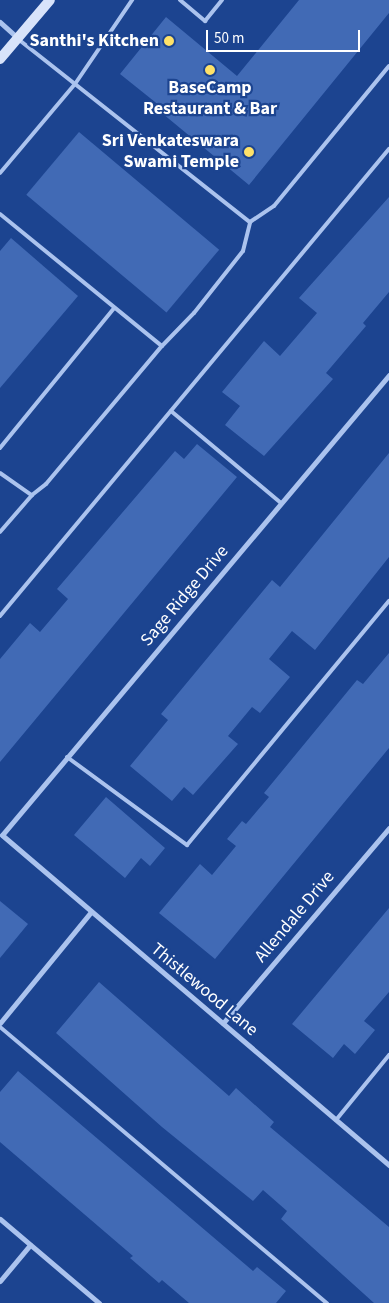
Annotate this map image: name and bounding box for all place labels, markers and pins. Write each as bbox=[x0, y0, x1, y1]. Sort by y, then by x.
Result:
place label: Santhi's Kitchen bbox=[30, 30, 159, 52]
marker: Santhi's Kitchen bbox=[163, 35, 175, 47]
marker: BaseCamp Restaurant & Bar bbox=[204, 64, 216, 76]
place label: BaseCamp Restaurant & Bar bbox=[143, 78, 277, 120]
place label: Sri Venkateswara Swami Temple bbox=[102, 131, 239, 173]
marker: Sri Venkateswara Swami Temple bbox=[243, 146, 255, 158]

